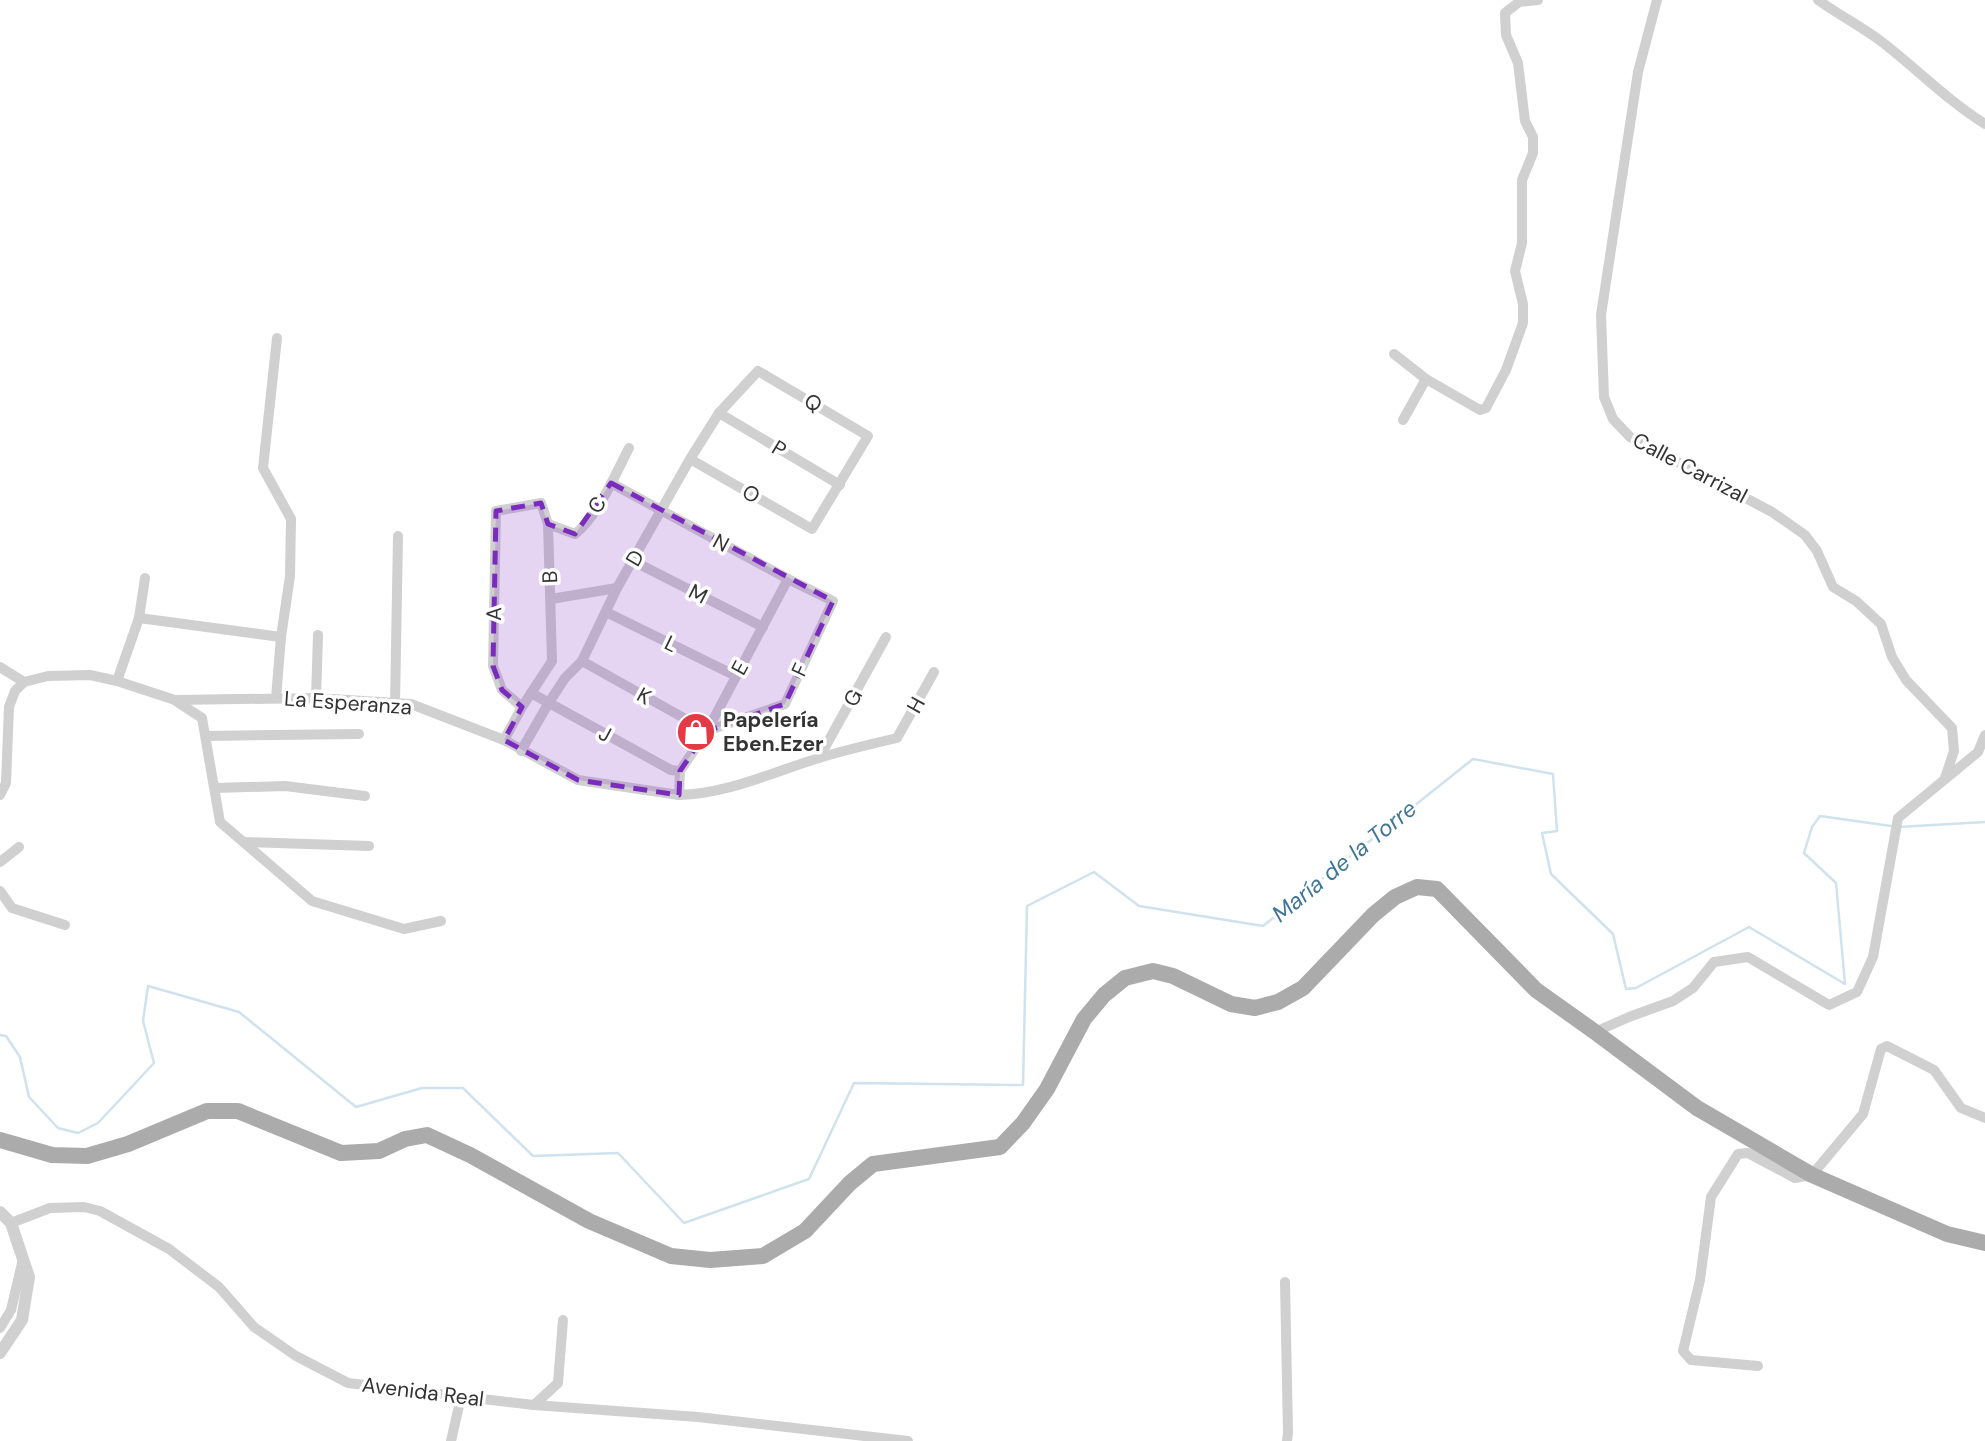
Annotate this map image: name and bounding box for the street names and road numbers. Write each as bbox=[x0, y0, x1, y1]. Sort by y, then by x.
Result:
street label: Q bbox=[799, 387, 827, 419]
street label: Calle Carrizal bbox=[1628, 426, 1752, 510]
street label: P bbox=[767, 434, 791, 464]
street label: O bbox=[737, 478, 765, 510]
street label: C bbox=[581, 491, 613, 519]
street label: N bbox=[708, 527, 734, 559]
street label: D bbox=[619, 545, 651, 571]
street label: B bbox=[536, 570, 564, 584]
street label: M bbox=[684, 578, 712, 610]
street label: A bbox=[480, 607, 508, 621]
street label: L bbox=[660, 629, 682, 659]
street label: E bbox=[725, 656, 755, 680]
street label: F bbox=[785, 659, 815, 681]
street label: K bbox=[632, 681, 656, 711]
street label: G bbox=[837, 684, 869, 712]
street label: La Esperanza bbox=[283, 685, 413, 721]
street label: H bbox=[900, 692, 932, 718]
street label: J bbox=[594, 719, 616, 749]
street label: Avenida Real bbox=[361, 1371, 485, 1413]

